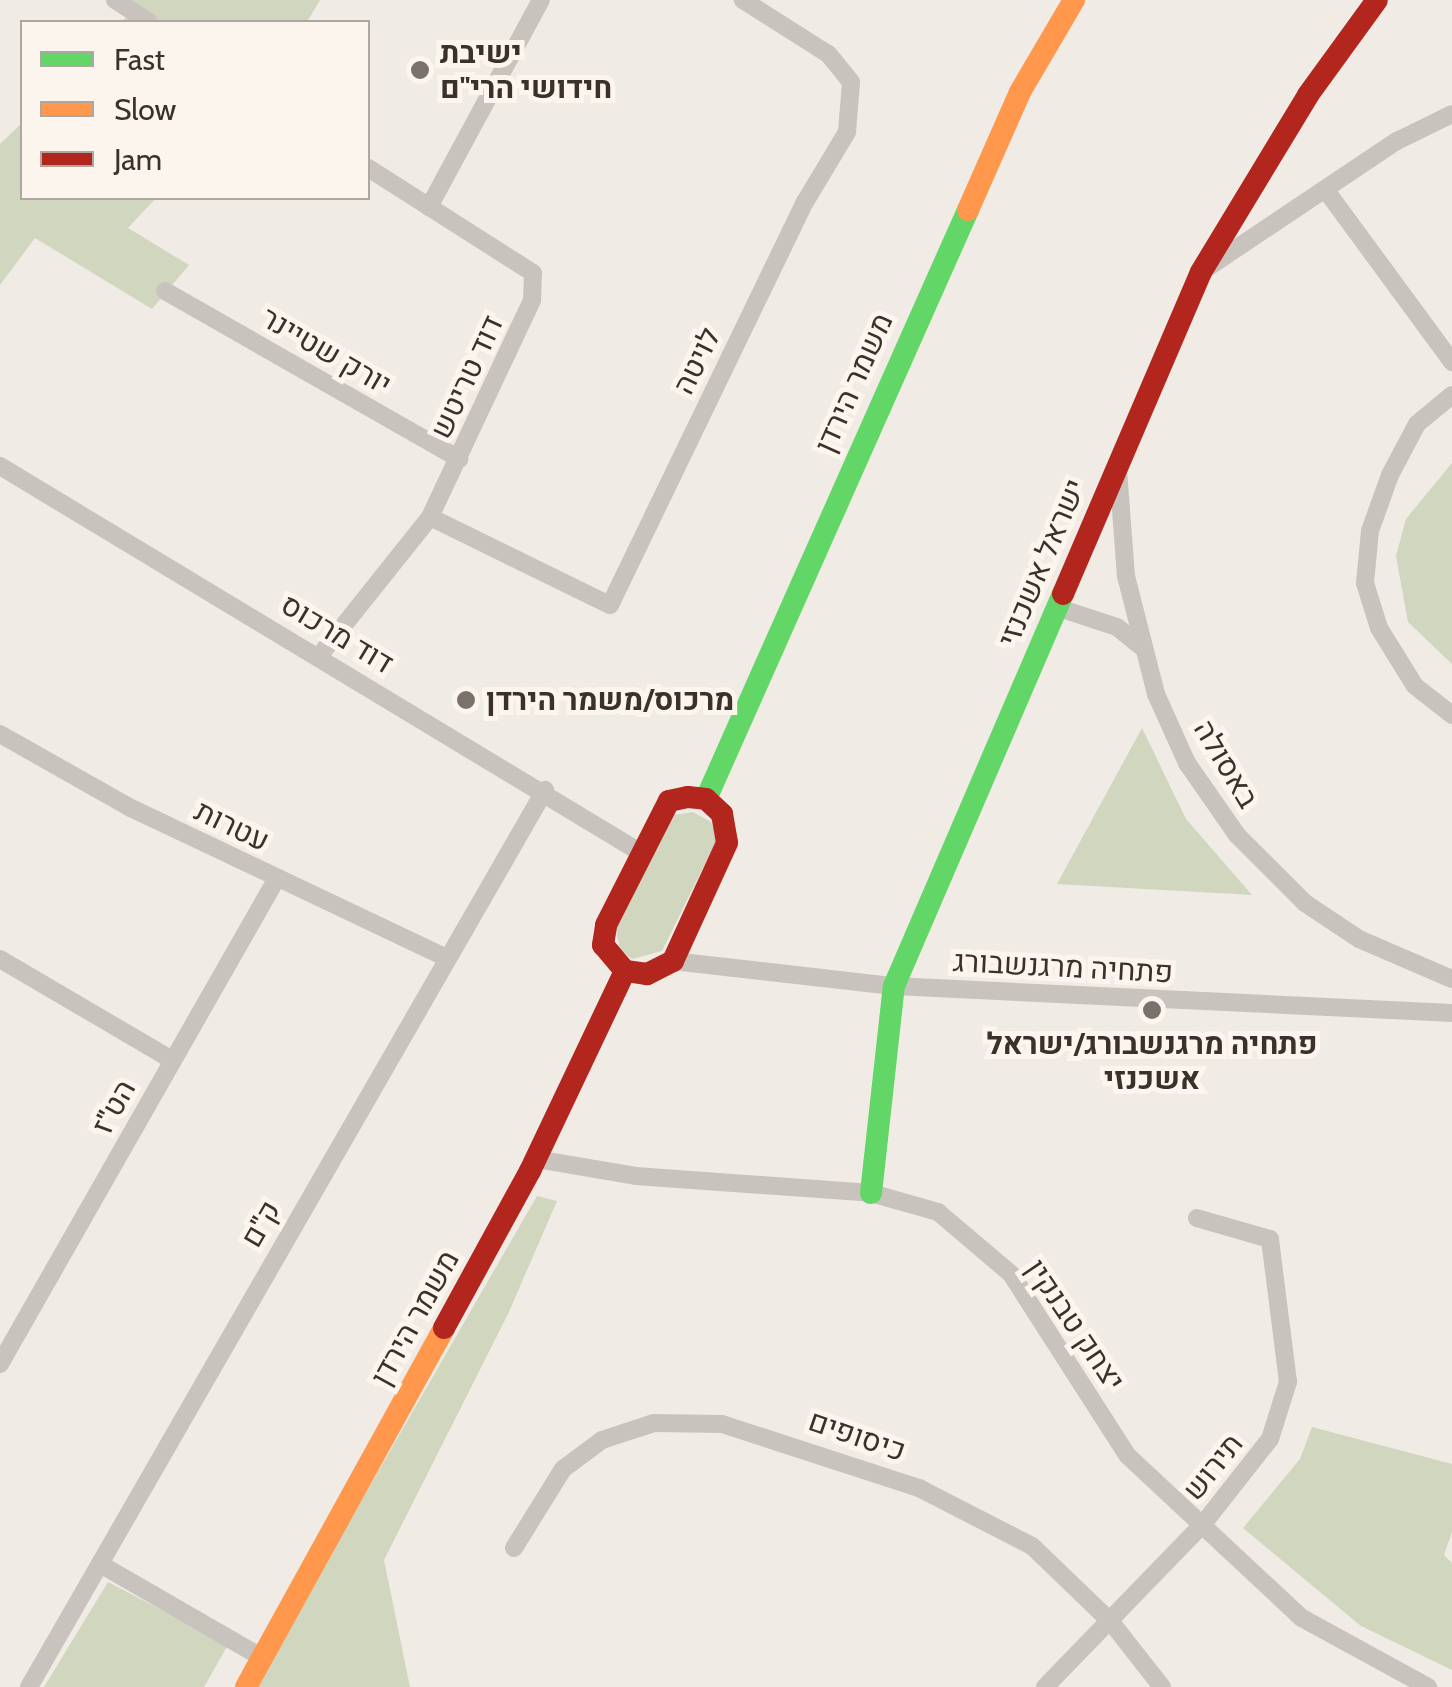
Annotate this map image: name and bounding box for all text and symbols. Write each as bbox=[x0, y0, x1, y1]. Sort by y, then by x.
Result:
legend bbox=[20, 20, 370, 200]
place label: ישיבת חידושי הרי"ם bbox=[440, 35, 612, 106]
text: Fast bbox=[114, 41, 165, 78]
marker: ישיבת חידושי הרי"ם bbox=[409, 59, 431, 81]
text: Slow bbox=[114, 91, 176, 128]
text: Jam bbox=[114, 141, 162, 178]
street label: יורק שטיינר bbox=[255, 299, 397, 403]
street label: משמר הירדן bbox=[807, 308, 901, 458]
street label: דוד טריטש bbox=[423, 310, 511, 444]
street label: לויטה bbox=[666, 322, 728, 400]
street label: ישראל אשכנזי bbox=[991, 474, 1093, 652]
street label: דוד מרכוס bbox=[274, 586, 400, 682]
place label: מרכוס/משמר הירדן bbox=[486, 682, 734, 718]
marker: מרכוס/משמר הירדן bbox=[455, 689, 477, 711]
street label: באסולה bbox=[1186, 714, 1266, 814]
street label: עטרות bbox=[189, 793, 275, 859]
street label: פתחיה מרגנשבורג bbox=[952, 943, 1174, 991]
marker: פתחיה מרגנשבורג/ישראל אשכנזי bbox=[1141, 999, 1163, 1021]
place label: פתחיה מרגנשבורג/ישראל אשכנזי bbox=[987, 1026, 1317, 1096]
street label: הט"ז bbox=[85, 1074, 143, 1140]
street label: ק"ם bbox=[234, 1194, 288, 1254]
street label: משמר הירדן bbox=[363, 1244, 467, 1392]
street label: יצחק טבנקין bbox=[1018, 1253, 1132, 1397]
street label: כיסופים bbox=[804, 1403, 910, 1469]
street label: תירוש bbox=[1175, 1426, 1251, 1508]

